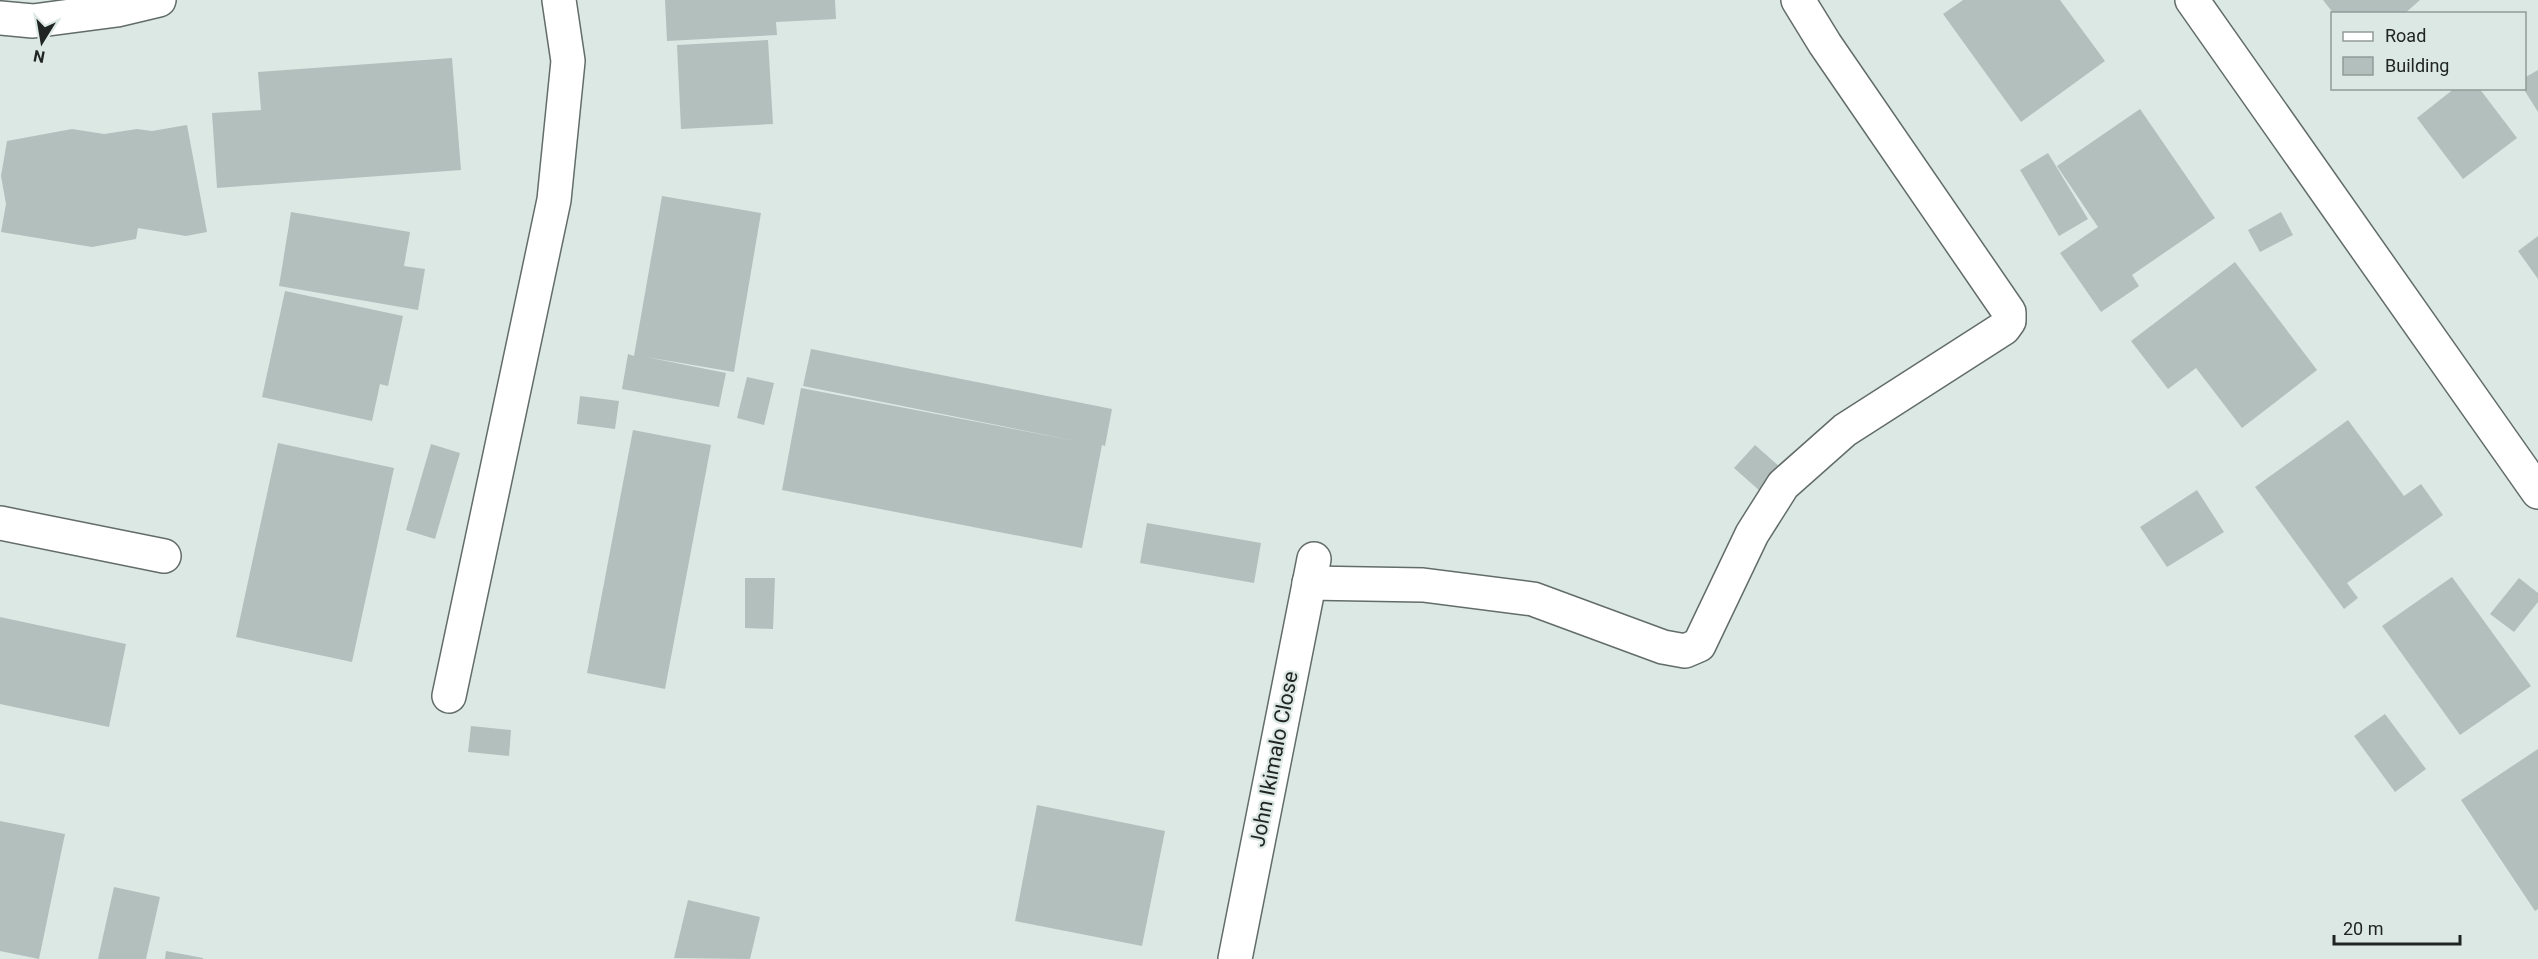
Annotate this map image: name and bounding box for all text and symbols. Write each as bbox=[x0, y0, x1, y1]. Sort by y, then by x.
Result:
north arrow bbox=[12, 12, 72, 72]
legend bbox=[2331, 12, 2526, 90]
text: Road bbox=[2385, 25, 2426, 46]
text: N bbox=[32, 46, 47, 67]
text: Building bbox=[2385, 55, 2449, 76]
street label: John Ikimalo Close bbox=[1245, 669, 1303, 849]
scale bar bbox=[2334, 908, 2460, 946]
text: 20 m bbox=[2343, 918, 2383, 939]

